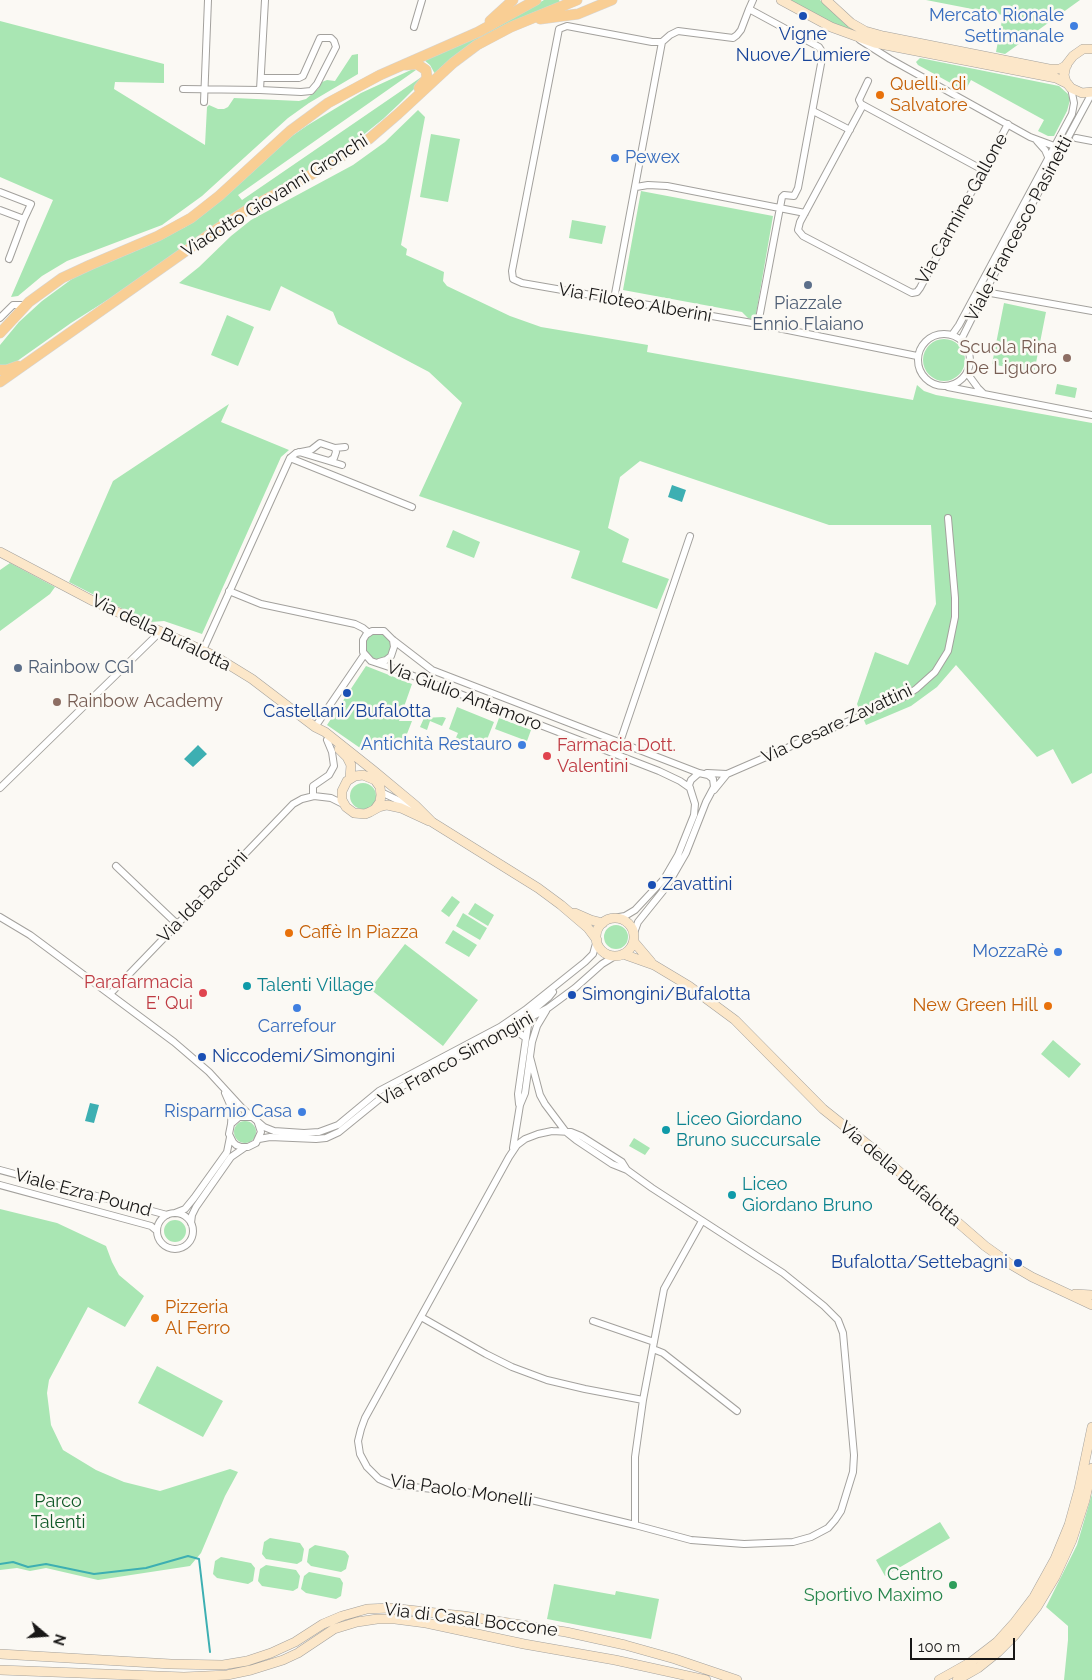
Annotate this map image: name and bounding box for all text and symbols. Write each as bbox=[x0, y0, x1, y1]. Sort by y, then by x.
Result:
place label: Mercato Rionale Settimanale bbox=[929, 5, 1064, 48]
marker: Vigne Nuove/Lumiere bbox=[797, 10, 809, 22]
marker: Mercato Rionale Settimanale bbox=[1068, 20, 1080, 32]
place label: Vigne Nuove/Lumiere bbox=[736, 24, 870, 66]
place label: Quelli… di Salvatore bbox=[890, 74, 968, 116]
marker: Quelli… di Salvatore bbox=[874, 89, 886, 101]
street label: Viadotto Giovanni Gronchi bbox=[178, 130, 372, 262]
street label: Via Carmine Gallone bbox=[911, 130, 1013, 288]
street label: Viale Francesco Pasinetti bbox=[961, 132, 1077, 326]
place label: Pewex bbox=[625, 147, 680, 169]
marker: Pewex bbox=[609, 152, 621, 164]
street label: Via Filoteo Alberini bbox=[556, 279, 714, 327]
marker: Piazzale Ennio Flaiano bbox=[802, 279, 814, 291]
place label: Piazzale Ennio Flaiano bbox=[752, 293, 864, 336]
place label: Scuola Rina De Liguoro bbox=[960, 337, 1057, 379]
marker: Scuola Rina De Liguoro bbox=[1061, 352, 1073, 364]
street label: Via della Bufalotta bbox=[88, 590, 234, 676]
street label: Via Giulio Antamoro bbox=[383, 656, 545, 736]
place label: Rainbow CGI bbox=[28, 657, 134, 679]
marker: Rainbow CGI bbox=[12, 662, 24, 674]
street label: Via Cesare Zavattini bbox=[758, 680, 916, 768]
marker: Castellani/Bufalotta bbox=[341, 687, 353, 699]
place label: Rainbow Academy bbox=[67, 691, 223, 713]
marker: Rainbow Academy bbox=[51, 696, 63, 708]
place label: Castellani/Bufalotta bbox=[263, 701, 431, 723]
place label: Antichità Restauro bbox=[361, 734, 512, 756]
place label: Farmacia Dott. Valentini bbox=[557, 735, 676, 778]
marker: Antichità Restauro bbox=[516, 739, 528, 751]
marker: Farmacia Dott. Valentini bbox=[541, 750, 553, 762]
street label: Via Ida Baccini bbox=[153, 846, 253, 948]
place label: Zavattini bbox=[662, 874, 732, 896]
marker: Zavattini bbox=[646, 879, 658, 891]
place label: Caffè In Piazza bbox=[299, 922, 418, 944]
marker: Caffè In Piazza bbox=[283, 927, 295, 939]
place label: MozzaRè bbox=[972, 941, 1048, 963]
marker: MozzaRè bbox=[1052, 946, 1064, 958]
place label: Parafarmacia E' Qui bbox=[84, 972, 193, 1014]
place label: Talenti Village bbox=[257, 975, 374, 997]
marker: Talenti Village bbox=[241, 980, 253, 992]
place label: Simongini/Bufalotta bbox=[582, 984, 751, 1006]
marker: Parafarmacia E' Qui bbox=[197, 987, 209, 999]
marker: Simongini/Bufalotta bbox=[566, 989, 578, 1001]
place label: New Green Hill bbox=[913, 995, 1038, 1017]
marker: New Green Hill bbox=[1042, 1000, 1054, 1012]
marker: Carrefour bbox=[291, 1002, 303, 1014]
street label: Via Franco Simongini bbox=[375, 1007, 537, 1111]
place label: Carrefour bbox=[258, 1016, 336, 1038]
place label: Niccodemi/Simongini bbox=[212, 1046, 395, 1068]
marker: Niccodemi/Simongini bbox=[196, 1051, 208, 1063]
place label: Risparmio Casa bbox=[164, 1101, 292, 1123]
marker: Risparmio Casa bbox=[296, 1106, 308, 1118]
place label: Liceo Giordano Bruno succursale bbox=[676, 1109, 821, 1152]
street label: Via della Bufalotta bbox=[835, 1117, 965, 1231]
marker: Liceo Giordano Bruno succursale bbox=[660, 1124, 672, 1136]
street label: Viale Ezra Pound bbox=[12, 1164, 154, 1222]
place label: Liceo Giordano Bruno bbox=[742, 1174, 873, 1216]
marker: Liceo Giordano Bruno bbox=[726, 1189, 738, 1201]
place label: Bufalotta/Settebagni bbox=[831, 1252, 1008, 1274]
marker: Bufalotta/Settebagni bbox=[1012, 1257, 1024, 1269]
place label: Pizzeria Al Ferro bbox=[165, 1297, 230, 1340]
marker: Pizzeria Al Ferro bbox=[149, 1312, 161, 1324]
street label: Via Paolo Monelli bbox=[388, 1470, 534, 1512]
park label: Parco Talenti bbox=[31, 1491, 85, 1534]
place label: Centro Sportivo Maximo bbox=[804, 1564, 943, 1606]
marker: Centro Sportivo Maximo bbox=[947, 1579, 959, 1591]
street label: Via di Casal Boccone bbox=[383, 1599, 559, 1641]
north arrow bbox=[20, 1610, 70, 1660]
scale bar bbox=[912, 1628, 1017, 1660]
text: N bbox=[50, 1632, 69, 1647]
text: 100 m bbox=[918, 1638, 960, 1656]

